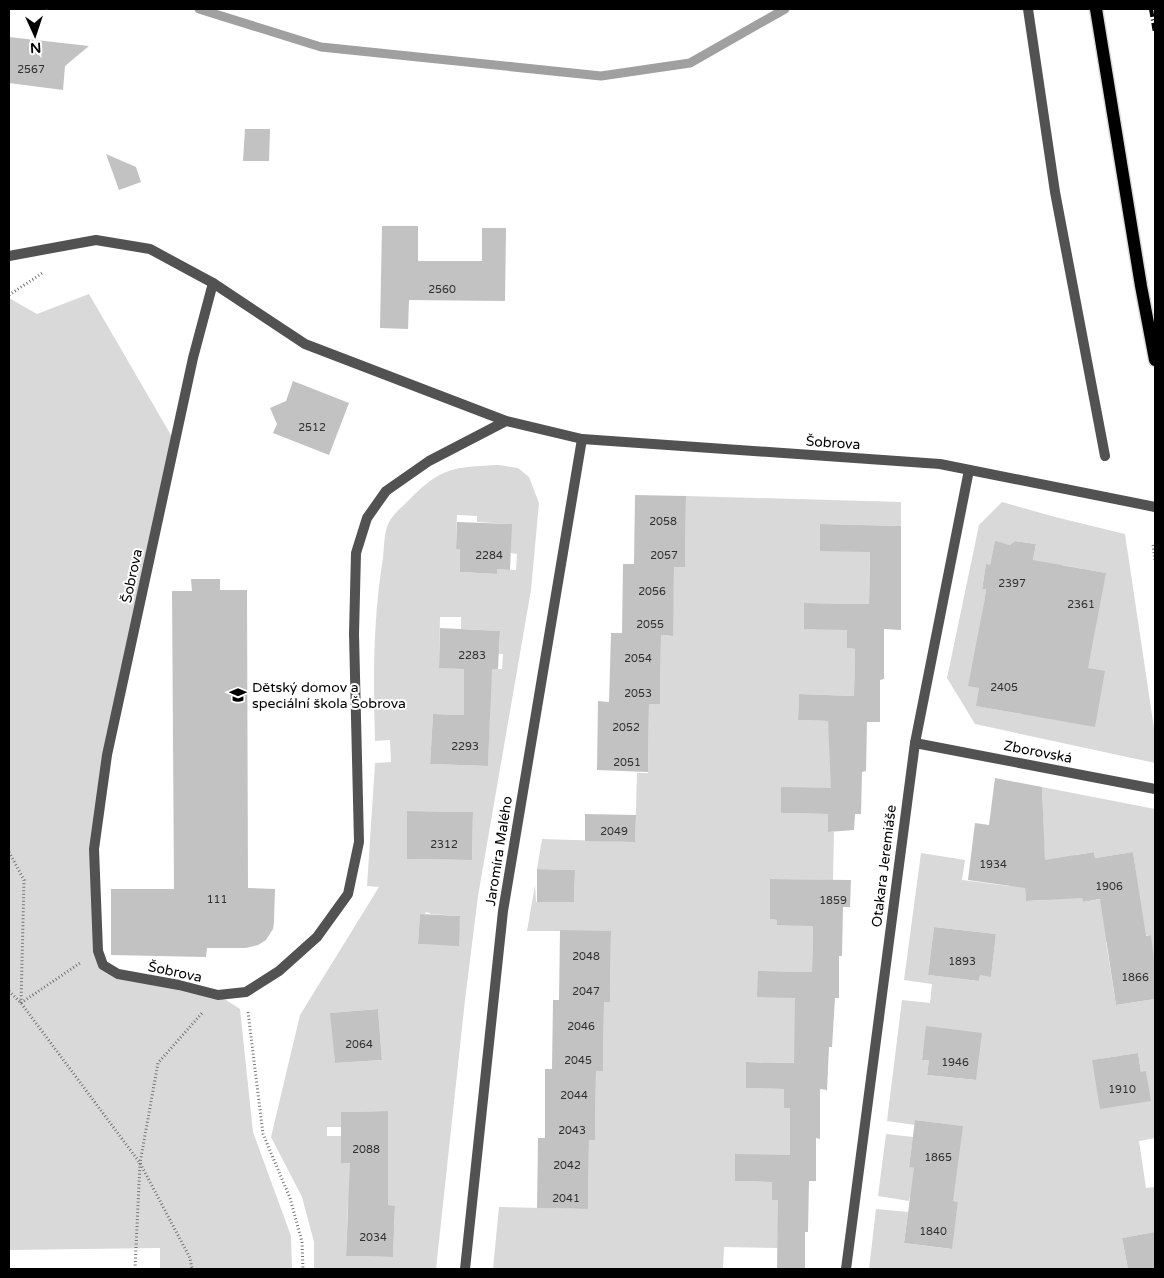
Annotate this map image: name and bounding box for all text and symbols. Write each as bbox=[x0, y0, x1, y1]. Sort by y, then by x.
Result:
north arrow bbox=[10, 10, 60, 60]
text: N bbox=[30, 39, 42, 56]
house number: 2567 bbox=[17, 63, 45, 76]
house number: 2560 bbox=[428, 283, 456, 296]
house number: 2512 bbox=[298, 421, 326, 434]
street label: Šobrova bbox=[805, 433, 861, 453]
house number: 2058 bbox=[649, 515, 677, 528]
street label: Šobrova bbox=[118, 547, 146, 605]
house number: 2284 bbox=[475, 549, 503, 562]
house number: 2057 bbox=[650, 549, 678, 562]
house number: 2397 bbox=[998, 577, 1026, 590]
house number: 2056 bbox=[638, 585, 666, 598]
house number: 2361 bbox=[1067, 598, 1095, 611]
house number: 2055 bbox=[636, 618, 664, 631]
house number: 2283 bbox=[458, 649, 486, 662]
house number: 2054 bbox=[624, 652, 652, 665]
place label: Dětský domov a speciální škola Šobrova bbox=[252, 679, 406, 712]
house number: 2405 bbox=[990, 681, 1018, 694]
school or university icon: Dětský domov a speciální škola Šobrova bbox=[228, 685, 248, 705]
house number: 2053 bbox=[624, 687, 652, 700]
house number: 2052 bbox=[612, 721, 640, 734]
street label: Zborovská bbox=[1002, 737, 1074, 767]
house number: 2293 bbox=[451, 740, 479, 753]
house number: 2051 bbox=[613, 756, 641, 769]
street label: Jaromíra Malého bbox=[482, 795, 516, 907]
street label: Otakara Jeremiáše bbox=[868, 804, 900, 928]
house number: 2049 bbox=[600, 825, 628, 838]
house number: 2312 bbox=[430, 838, 458, 851]
house number: 1934 bbox=[979, 858, 1007, 871]
house number: 1906 bbox=[1095, 880, 1123, 893]
house number: 111 bbox=[207, 893, 227, 906]
house number: 1859 bbox=[819, 894, 847, 907]
house number: 2048 bbox=[572, 950, 600, 963]
house number: 1893 bbox=[948, 955, 976, 968]
street label: Šobrova bbox=[146, 958, 204, 986]
house number: 1866 bbox=[1121, 971, 1149, 984]
house number: 2047 bbox=[572, 985, 600, 998]
house number: 2046 bbox=[567, 1020, 595, 1033]
house number: 2064 bbox=[345, 1038, 373, 1051]
house number: 2045 bbox=[564, 1054, 592, 1067]
house number: 1946 bbox=[941, 1056, 969, 1069]
house number: 1910 bbox=[1108, 1083, 1136, 1096]
house number: 2044 bbox=[560, 1089, 588, 1102]
house number: 2043 bbox=[558, 1124, 586, 1137]
house number: 2088 bbox=[352, 1143, 380, 1156]
house number: 1865 bbox=[924, 1151, 952, 1164]
house number: 2042 bbox=[553, 1159, 581, 1172]
house number: 2041 bbox=[552, 1192, 580, 1205]
house number: 1840 bbox=[919, 1225, 947, 1238]
house number: 2034 bbox=[359, 1231, 387, 1244]

